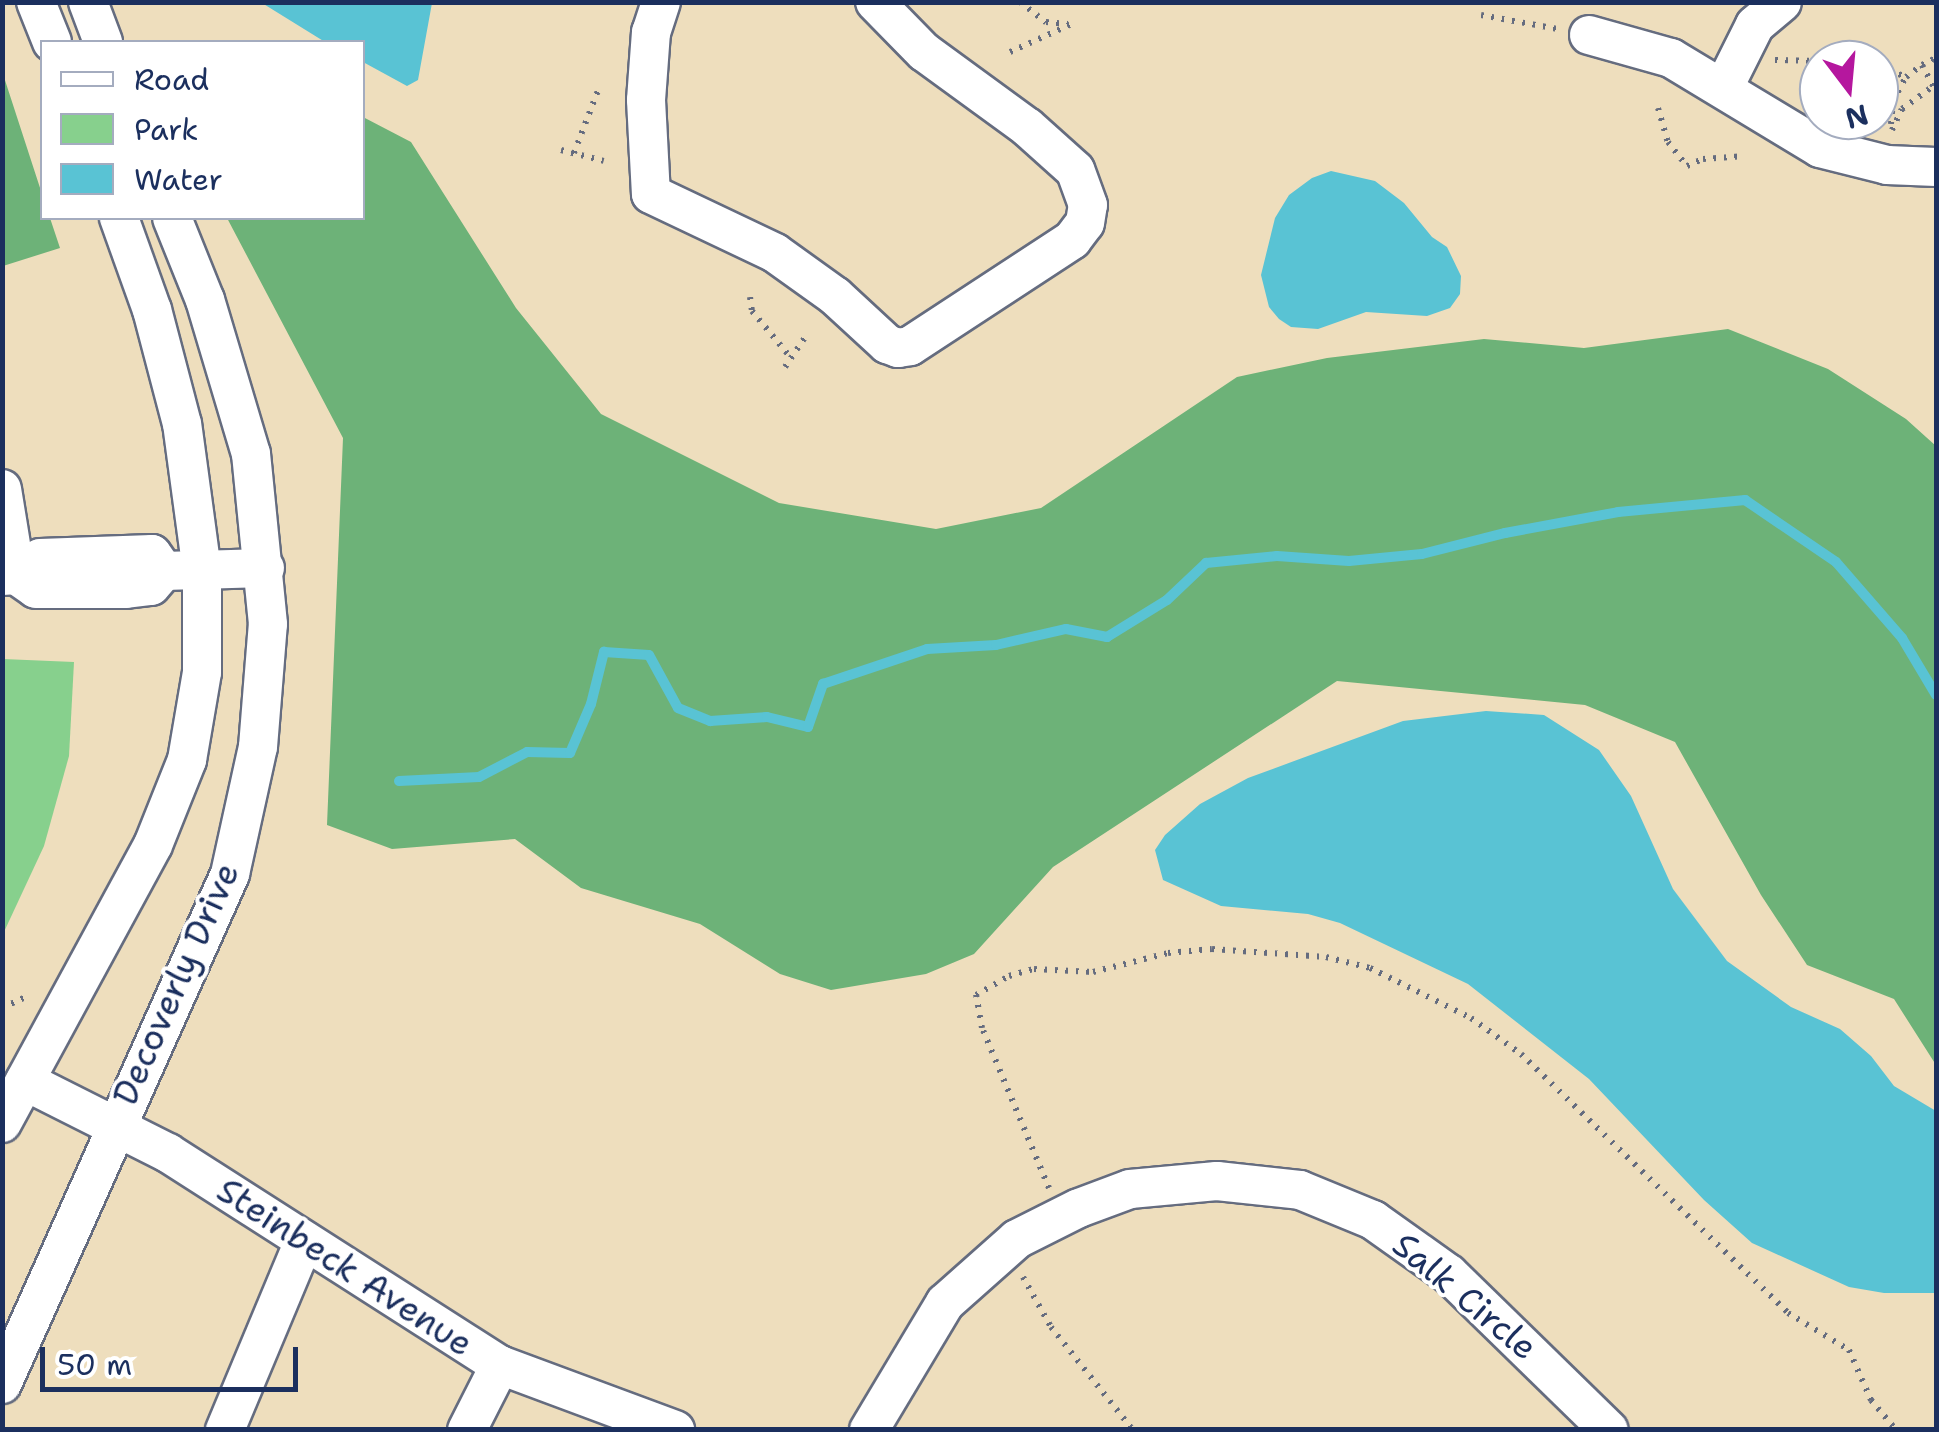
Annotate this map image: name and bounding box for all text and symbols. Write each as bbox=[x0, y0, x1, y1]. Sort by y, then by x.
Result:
legend bbox=[40, 40, 365, 220]
north arrow bbox=[1799, 40, 1899, 140]
text: Road bbox=[134, 59, 209, 100]
text: N bbox=[1841, 96, 1873, 138]
text: Park bbox=[134, 109, 198, 150]
text: Water bbox=[134, 159, 223, 200]
street label: Decoverly Drive bbox=[104, 856, 248, 1112]
street label: Steinbeck Avenue bbox=[209, 1169, 481, 1365]
street label: Salk Circle bbox=[1384, 1223, 1546, 1369]
scale bar bbox=[45, 1327, 302, 1389]
text: 50 m bbox=[57, 1344, 132, 1385]

